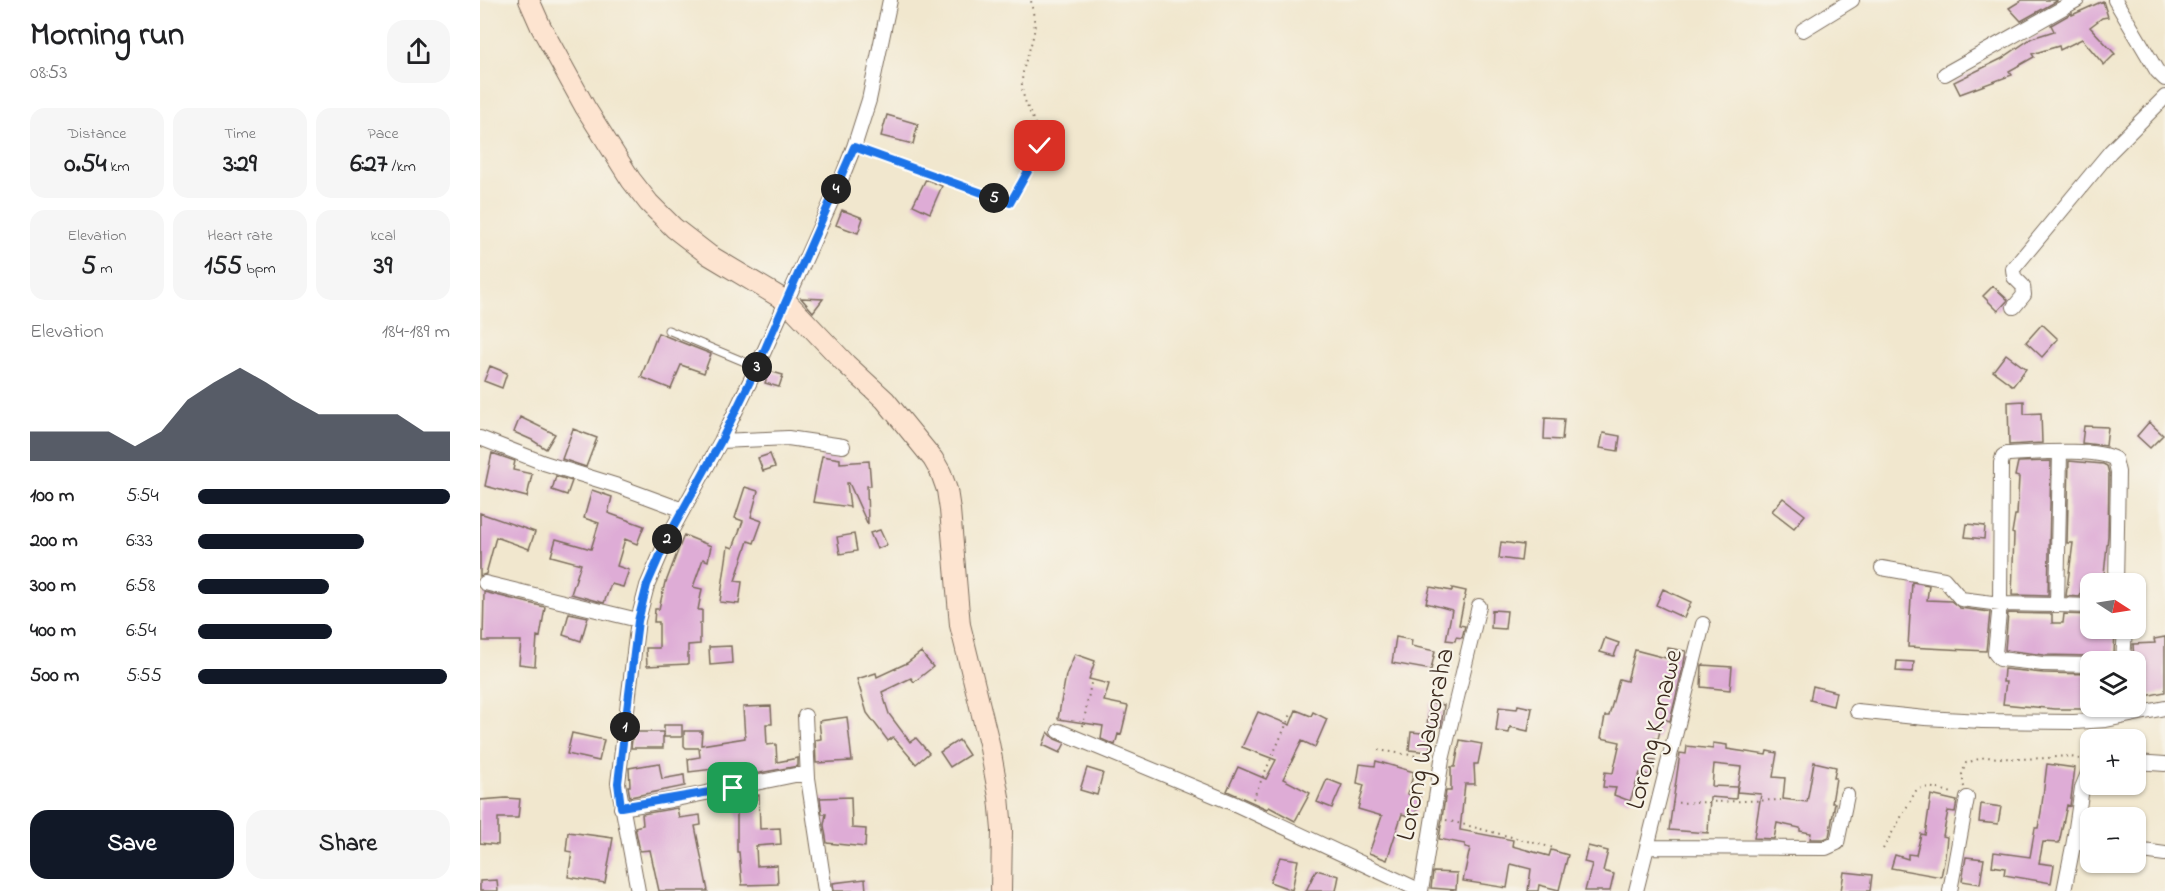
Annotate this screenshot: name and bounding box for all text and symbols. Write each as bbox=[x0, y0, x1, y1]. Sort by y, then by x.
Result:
text: Morning run bbox=[30, 12, 184, 60]
button: share bbox=[387, 20, 450, 83]
text: 08:53 bbox=[30, 59, 68, 88]
pin bbox=[1014, 120, 1065, 171]
text: Distance bbox=[68, 122, 126, 146]
text: Time bbox=[224, 122, 256, 146]
text: Pace bbox=[367, 122, 399, 146]
icon: check bbox=[1023, 129, 1056, 162]
text: 0.54 bbox=[64, 146, 106, 184]
text: 3:29 bbox=[223, 146, 257, 184]
text: 6:27 bbox=[350, 146, 387, 184]
text: km bbox=[106, 155, 130, 179]
text: /km bbox=[387, 155, 416, 179]
pin: 4 bbox=[821, 174, 851, 204]
text: 4 bbox=[833, 177, 839, 201]
pin: 5 bbox=[979, 183, 1009, 213]
text: 5 bbox=[989, 186, 999, 210]
text: Elevation bbox=[68, 224, 126, 248]
text: Heart rate bbox=[207, 224, 273, 248]
text: kcal bbox=[370, 224, 396, 248]
text: 5 bbox=[81, 248, 96, 286]
text: 155 bbox=[204, 248, 242, 286]
text: 39 bbox=[374, 248, 392, 286]
text: m bbox=[96, 257, 113, 281]
text: bpm bbox=[242, 257, 276, 281]
text: Elevation bbox=[30, 318, 104, 347]
text: 184–189 m bbox=[382, 318, 450, 347]
pin: 3 bbox=[742, 352, 772, 382]
text: 3 bbox=[754, 355, 760, 379]
text: 100 m bbox=[30, 482, 74, 511]
text: 5:54 bbox=[126, 482, 159, 511]
pin: 2 bbox=[652, 524, 682, 554]
text: 200 m bbox=[30, 527, 78, 556]
text: 6:33 bbox=[126, 527, 153, 556]
text: 2 bbox=[663, 527, 671, 551]
text: 300 m bbox=[30, 572, 76, 601]
text: 6:58 bbox=[126, 572, 155, 601]
north arrow bbox=[2080, 573, 2146, 639]
map controls bbox=[2080, 573, 2146, 873]
text: 400 m bbox=[30, 617, 76, 646]
text: 6:54 bbox=[126, 617, 156, 646]
street label: Lorong Waworaha bbox=[1387, 645, 1466, 844]
street label: Lorong Konawe bbox=[1617, 645, 1694, 814]
button: layers bbox=[2080, 651, 2146, 717]
text: 500 m bbox=[30, 662, 79, 691]
text: 5:55 bbox=[126, 662, 162, 691]
pin: 1 bbox=[610, 712, 640, 742]
text: 1 bbox=[622, 715, 628, 739]
button: + bbox=[2080, 729, 2146, 795]
pin bbox=[707, 762, 758, 813]
icon: arrive bbox=[716, 771, 749, 804]
button: − bbox=[2080, 807, 2146, 873]
button: Save bbox=[30, 810, 234, 879]
button: Share bbox=[246, 810, 450, 879]

